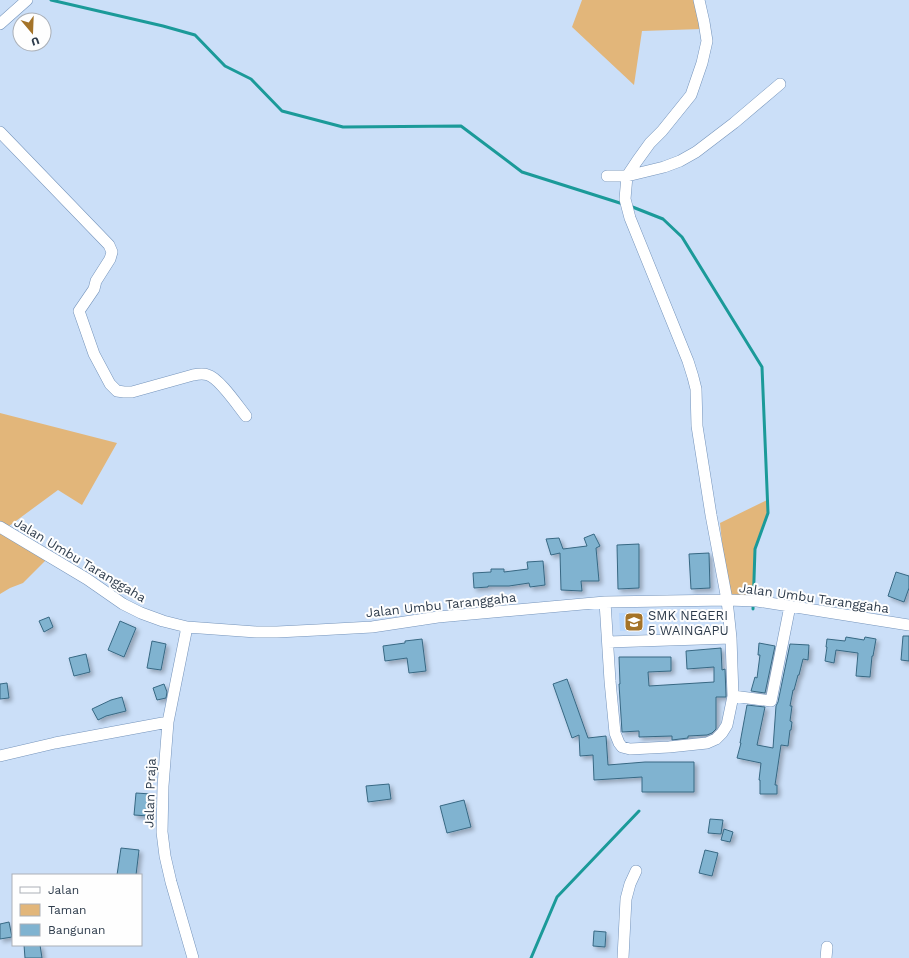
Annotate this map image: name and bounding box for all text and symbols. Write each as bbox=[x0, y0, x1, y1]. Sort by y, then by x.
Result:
north arrow bbox=[12, 12, 52, 52]
text: U bbox=[29, 34, 41, 48]
street label: Jalan Umbu Taranggaha bbox=[11, 515, 149, 606]
street label: Jalan Umbu Taranggaha bbox=[738, 580, 890, 616]
street label: Jalan Umbu Taranggaha bbox=[365, 590, 518, 620]
place label: SMK NEGERI 5 WAINGAPU bbox=[648, 608, 729, 638]
school or university icon: SMK NEGERI 5 WAINGAPU bbox=[623, 611, 645, 633]
street label: Jalan Praja bbox=[141, 757, 159, 828]
legend bbox=[12, 874, 142, 946]
text: Jalan bbox=[48, 883, 79, 897]
text: Taman bbox=[48, 903, 86, 917]
text: Bangunan bbox=[48, 923, 106, 937]

